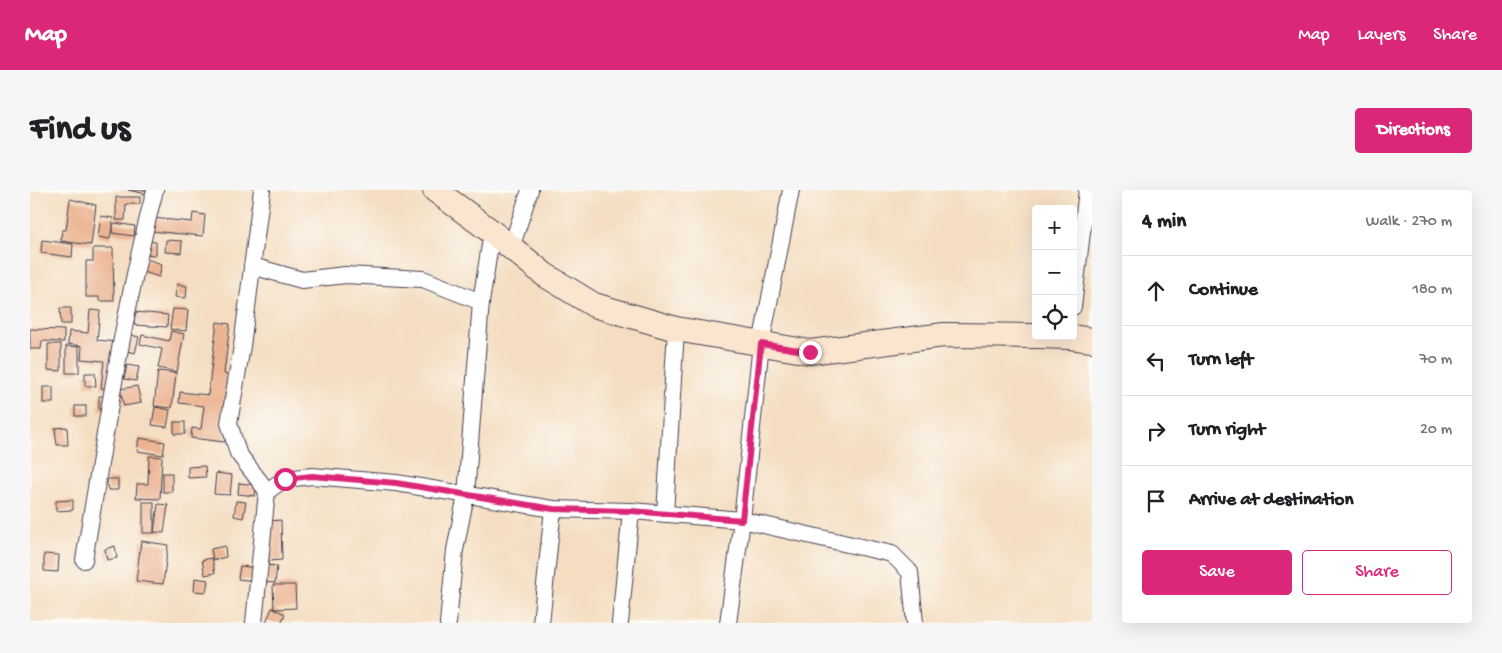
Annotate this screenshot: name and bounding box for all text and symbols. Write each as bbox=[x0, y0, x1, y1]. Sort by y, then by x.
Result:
text: Map bbox=[25, 21, 67, 50]
text: Map bbox=[1298, 25, 1330, 46]
text: Layers bbox=[1358, 25, 1405, 46]
text: Share bbox=[1433, 25, 1477, 46]
button: Directions bbox=[1355, 108, 1472, 153]
text: Find us bbox=[30, 110, 130, 151]
map controls bbox=[1032, 205, 1077, 340]
button: + bbox=[1032, 205, 1077, 250]
text: 4 min bbox=[1142, 210, 1186, 235]
text: Walk · 270 m bbox=[1366, 213, 1452, 232]
button: − bbox=[1032, 250, 1077, 295]
icon: ahead bbox=[1142, 277, 1170, 305]
text: Continue bbox=[1189, 279, 1258, 302]
text: 180 m bbox=[1413, 281, 1452, 300]
button: locate bbox=[1032, 295, 1077, 340]
route end bbox=[799, 341, 822, 364]
icon: left bbox=[1142, 347, 1170, 375]
text: Turn left bbox=[1189, 349, 1253, 372]
text: 70 m bbox=[1419, 351, 1452, 370]
icon: right bbox=[1142, 417, 1170, 445]
text: Turn right bbox=[1189, 419, 1265, 442]
text: 20 m bbox=[1420, 421, 1452, 440]
route start bbox=[274, 468, 297, 491]
icon: arrive bbox=[1142, 487, 1170, 515]
text: Arrive at destination bbox=[1189, 489, 1353, 512]
button: Save bbox=[1142, 550, 1292, 595]
button: Share bbox=[1302, 550, 1452, 595]

